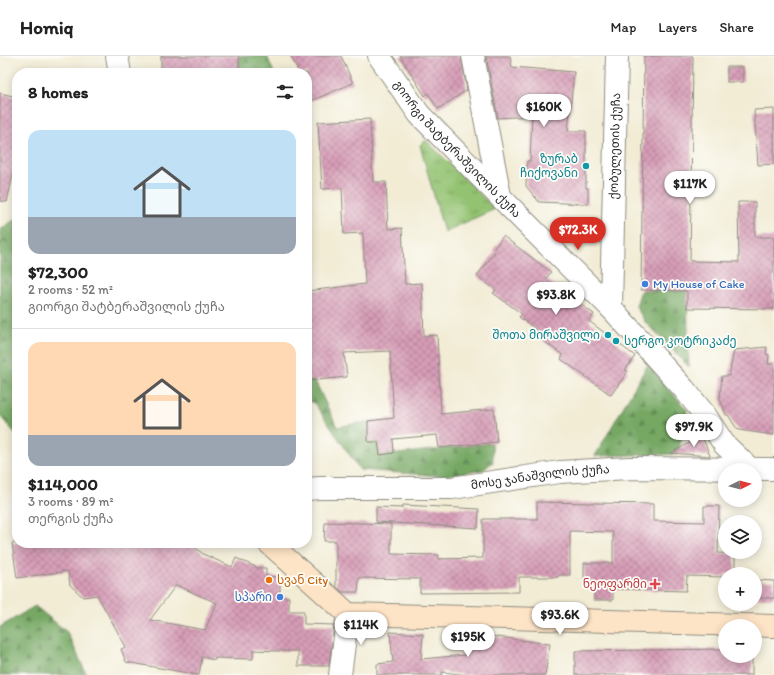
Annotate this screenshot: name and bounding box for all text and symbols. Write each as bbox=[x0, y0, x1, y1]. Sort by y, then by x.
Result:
text: Homiq bbox=[20, 16, 73, 39]
text: Map bbox=[611, 19, 636, 36]
text: Layers bbox=[658, 19, 697, 36]
text: Share bbox=[719, 19, 754, 36]
street label: გიორგი შატბერაშვილის ქუჩა bbox=[391, 78, 524, 221]
icon: filters bbox=[274, 81, 296, 103]
text: 8 homes bbox=[28, 82, 88, 102]
street label: ქობულეთის ქუჩა bbox=[607, 93, 623, 200]
pin: $160K bbox=[516, 94, 572, 128]
text: $160K bbox=[526, 99, 562, 114]
place label: ზურაბ ჩიქოვანი bbox=[520, 152, 578, 180]
icon: home bbox=[126, 156, 198, 228]
marker: ზურაბ ჩიქოვანი bbox=[581, 161, 591, 171]
pin: $117K bbox=[662, 171, 718, 205]
text: $117K bbox=[673, 176, 707, 191]
pin: $72.3K bbox=[545, 217, 611, 251]
text: $72.3K bbox=[559, 222, 597, 237]
text: $72,300 bbox=[28, 262, 88, 282]
place label: My House of Cake bbox=[653, 277, 745, 291]
marker: My House of Cake bbox=[640, 279, 650, 289]
text: 2 rooms · 52 m² bbox=[28, 282, 113, 297]
pin: $93.8K bbox=[523, 282, 589, 316]
text: $93.8K bbox=[536, 287, 576, 302]
text: გიორგი შატბერაშვილის ქუჩა bbox=[28, 299, 225, 314]
place label: შოთა მირაშვილი bbox=[492, 328, 600, 343]
marker: შოთა მირაშვილი bbox=[603, 330, 613, 340]
place label: სერგო კოტრიკაძე bbox=[624, 334, 736, 348]
marker: სერგო კოტრიკაძე bbox=[611, 336, 621, 346]
icon: home bbox=[126, 368, 198, 440]
pin: $97.9K bbox=[661, 414, 727, 448]
text: $97.9K bbox=[675, 419, 713, 434]
street label: მოსე ჯანაშვილის ქუჩა bbox=[470, 462, 610, 492]
north arrow bbox=[718, 463, 762, 507]
map controls bbox=[718, 463, 762, 663]
text: $114,000 bbox=[28, 474, 98, 494]
text: 3 rooms · 89 m² bbox=[28, 494, 114, 509]
text: თერგის ქუჩა bbox=[28, 511, 113, 526]
button: layers bbox=[718, 515, 762, 559]
button: + bbox=[718, 567, 762, 611]
place label: სვან City bbox=[277, 573, 329, 587]
marker: სვან City bbox=[264, 575, 274, 585]
place label: ნეოფარმი bbox=[583, 577, 647, 591]
marker: ნეოფარმი bbox=[650, 579, 660, 589]
place label: სპარი bbox=[235, 590, 272, 604]
marker: სპარი bbox=[275, 592, 285, 602]
pin: $93.6K bbox=[527, 602, 593, 636]
text: $93.6K bbox=[541, 607, 579, 622]
pin: $114K bbox=[333, 612, 389, 646]
text: $114K bbox=[344, 617, 378, 632]
button: − bbox=[718, 619, 762, 663]
pin: $195K bbox=[440, 624, 496, 658]
text: $195K bbox=[451, 629, 485, 644]

